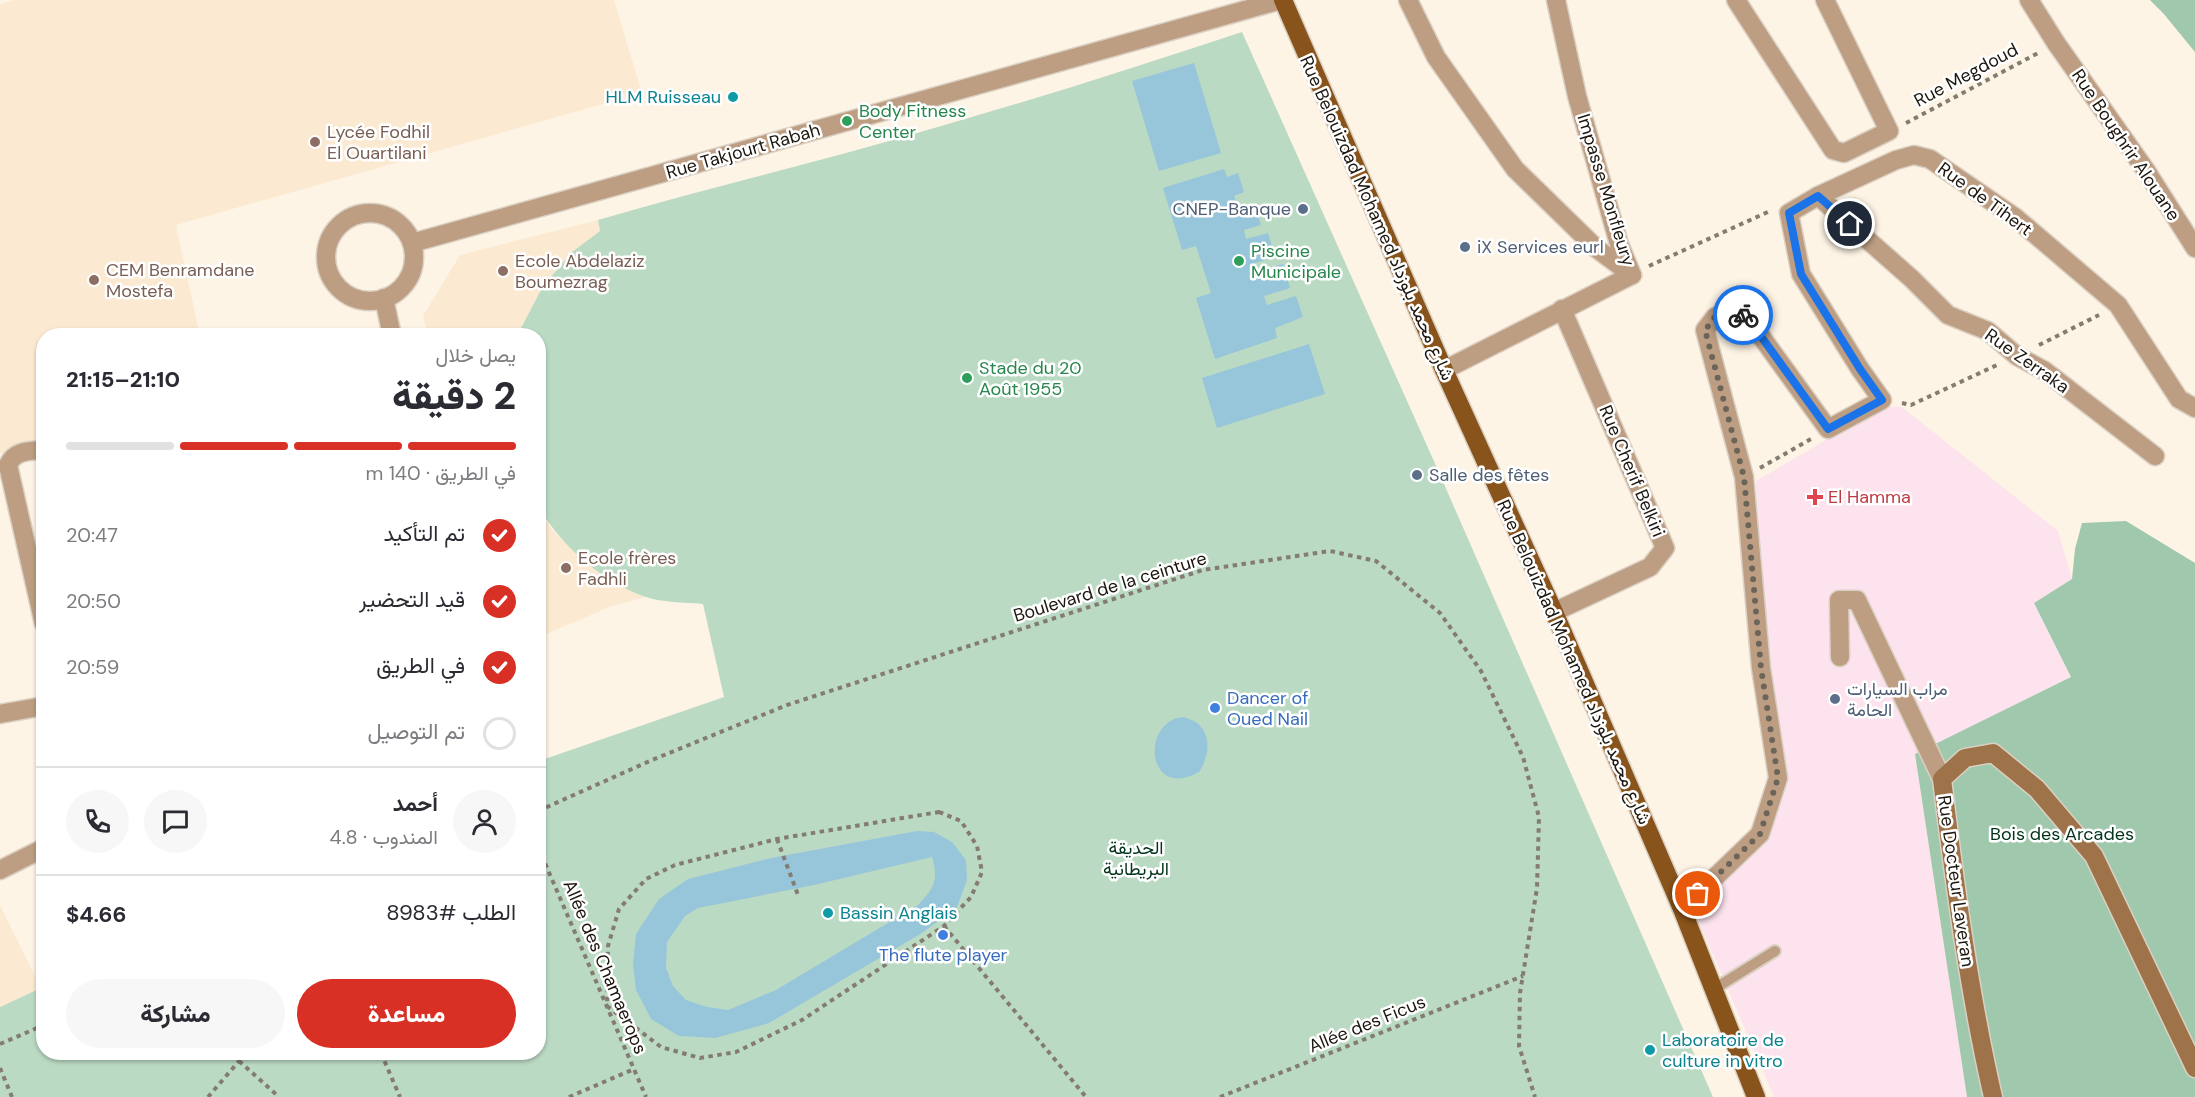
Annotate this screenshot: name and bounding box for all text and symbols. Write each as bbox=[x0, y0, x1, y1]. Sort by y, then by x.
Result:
street label: Rue Megdoud bbox=[1910, 38, 2022, 112]
street label: Rue Belouizdad Mohamed شارع محمد بلوزداد bbox=[1294, 52, 1460, 384]
street label: Rue Boughrir Alouane bbox=[2066, 65, 2186, 225]
place label: HLM Ruisseau bbox=[606, 85, 721, 109]
marker: HLM Ruisseau bbox=[726, 90, 740, 104]
place label: Body Fitness Center bbox=[859, 99, 966, 144]
street label: Impasse Monfleury bbox=[1571, 111, 1641, 269]
marker: Body Fitness Center bbox=[840, 114, 854, 128]
street label: Rue Takjourt Rabah bbox=[663, 118, 823, 184]
place label: Lycée Fodhil El Ouartilani bbox=[327, 120, 430, 165]
marker: Lycée Fodhil El Ouartilani bbox=[308, 135, 322, 149]
street label: Rue de Tihert bbox=[1933, 157, 2037, 241]
place label: CNEP-Banque bbox=[1173, 197, 1291, 221]
pin bbox=[1824, 198, 1875, 249]
marker: CNEP-Banque bbox=[1296, 202, 1310, 216]
icon: home bbox=[1833, 207, 1866, 240]
place label: iX Services eurl bbox=[1477, 235, 1604, 259]
place label: Piscine Municipale bbox=[1251, 239, 1341, 284]
marker: iX Services eurl bbox=[1458, 240, 1472, 254]
place label: Ecole Abdelaziz Boumezrag bbox=[515, 249, 645, 294]
marker: Piscine Municipale bbox=[1232, 254, 1246, 268]
place label: CEM Benramdane Mostefa bbox=[106, 258, 255, 303]
marker: Ecole Abdelaziz Boumezrag bbox=[496, 264, 510, 278]
marker: CEM Benramdane Mostefa bbox=[87, 273, 101, 287]
courier bbox=[1713, 285, 1773, 345]
icon: bike bbox=[1727, 299, 1760, 332]
street label: Rue Zerraka bbox=[1980, 323, 2074, 399]
text: يصل خلال bbox=[436, 342, 516, 368]
place label: Stade du 20 Août 1955 bbox=[979, 356, 1081, 401]
text: 21:10–21:15 bbox=[66, 365, 180, 394]
text: 2 دقيقة bbox=[392, 370, 516, 421]
marker: Stade du 20 Août 1955 bbox=[960, 371, 974, 385]
street label: Rue Cherif Belkiri bbox=[1593, 401, 1671, 541]
text: في الطريق · 140 m bbox=[365, 460, 516, 486]
place label: Salle des fêtes bbox=[1429, 463, 1549, 487]
marker: Salle des fêtes bbox=[1410, 468, 1424, 482]
place label: El Hamma bbox=[1828, 485, 1911, 509]
marker: El Hamma bbox=[1806, 488, 1824, 506]
street label: Rue Belouizdad Mohamed شارع محمد بلوزداد bbox=[1491, 496, 1657, 828]
text: تم التأكيد bbox=[383, 519, 465, 548]
icon: check bbox=[483, 519, 516, 552]
text: 20:47 bbox=[66, 522, 118, 548]
place label: Ecole frères Fadhli bbox=[578, 546, 676, 591]
street label: Boulevard de la ceinture bbox=[1010, 546, 1210, 628]
marker: Ecole frères Fadhli bbox=[559, 561, 573, 575]
text: قيد التحضير bbox=[359, 585, 465, 614]
icon: check bbox=[483, 585, 516, 618]
text: 20:50 bbox=[66, 588, 121, 614]
text: في الطريق bbox=[376, 651, 465, 680]
icon: check bbox=[483, 651, 516, 684]
text: 20:59 bbox=[66, 654, 119, 680]
place label: مراب السيارات الحامة bbox=[1847, 677, 1948, 722]
place label: Dancer of Oued Nail bbox=[1227, 686, 1308, 731]
marker: مراب السيارات الحامة bbox=[1828, 692, 1842, 706]
marker: Dancer of Oued Nail bbox=[1208, 701, 1222, 715]
text: تم التوصيل bbox=[367, 717, 465, 746]
text: أحمد bbox=[393, 789, 438, 818]
button: phone bbox=[66, 790, 129, 853]
button: chat bbox=[144, 790, 207, 853]
button: person bbox=[453, 790, 516, 853]
street label: Rue Docteur Laveran bbox=[1932, 794, 1980, 968]
park label: Bois des Arcades bbox=[1990, 822, 2134, 846]
text: المندوب · 4.8 bbox=[330, 824, 438, 850]
park label: الحديقة البريطانية bbox=[1103, 836, 1169, 881]
pin bbox=[1672, 868, 1723, 919]
street label: Allée des Chamaerops bbox=[557, 876, 653, 1058]
icon: bag bbox=[1681, 877, 1714, 910]
text: الطلب #8983 bbox=[386, 898, 516, 927]
text: $4.66 bbox=[66, 900, 126, 929]
place label: Bassin Anglais bbox=[840, 901, 958, 925]
marker: Bassin Anglais bbox=[821, 906, 835, 920]
marker: The flute player bbox=[936, 928, 950, 942]
place label: The flute player bbox=[879, 943, 1008, 967]
button: مشاركة bbox=[66, 979, 285, 1048]
button: مساعدة bbox=[297, 979, 516, 1048]
street label: Allée des Ficus bbox=[1305, 990, 1429, 1058]
place label: Laboratoire de culture in vitro bbox=[1662, 1028, 1784, 1073]
marker: Laboratoire de culture in vitro bbox=[1643, 1043, 1657, 1057]

